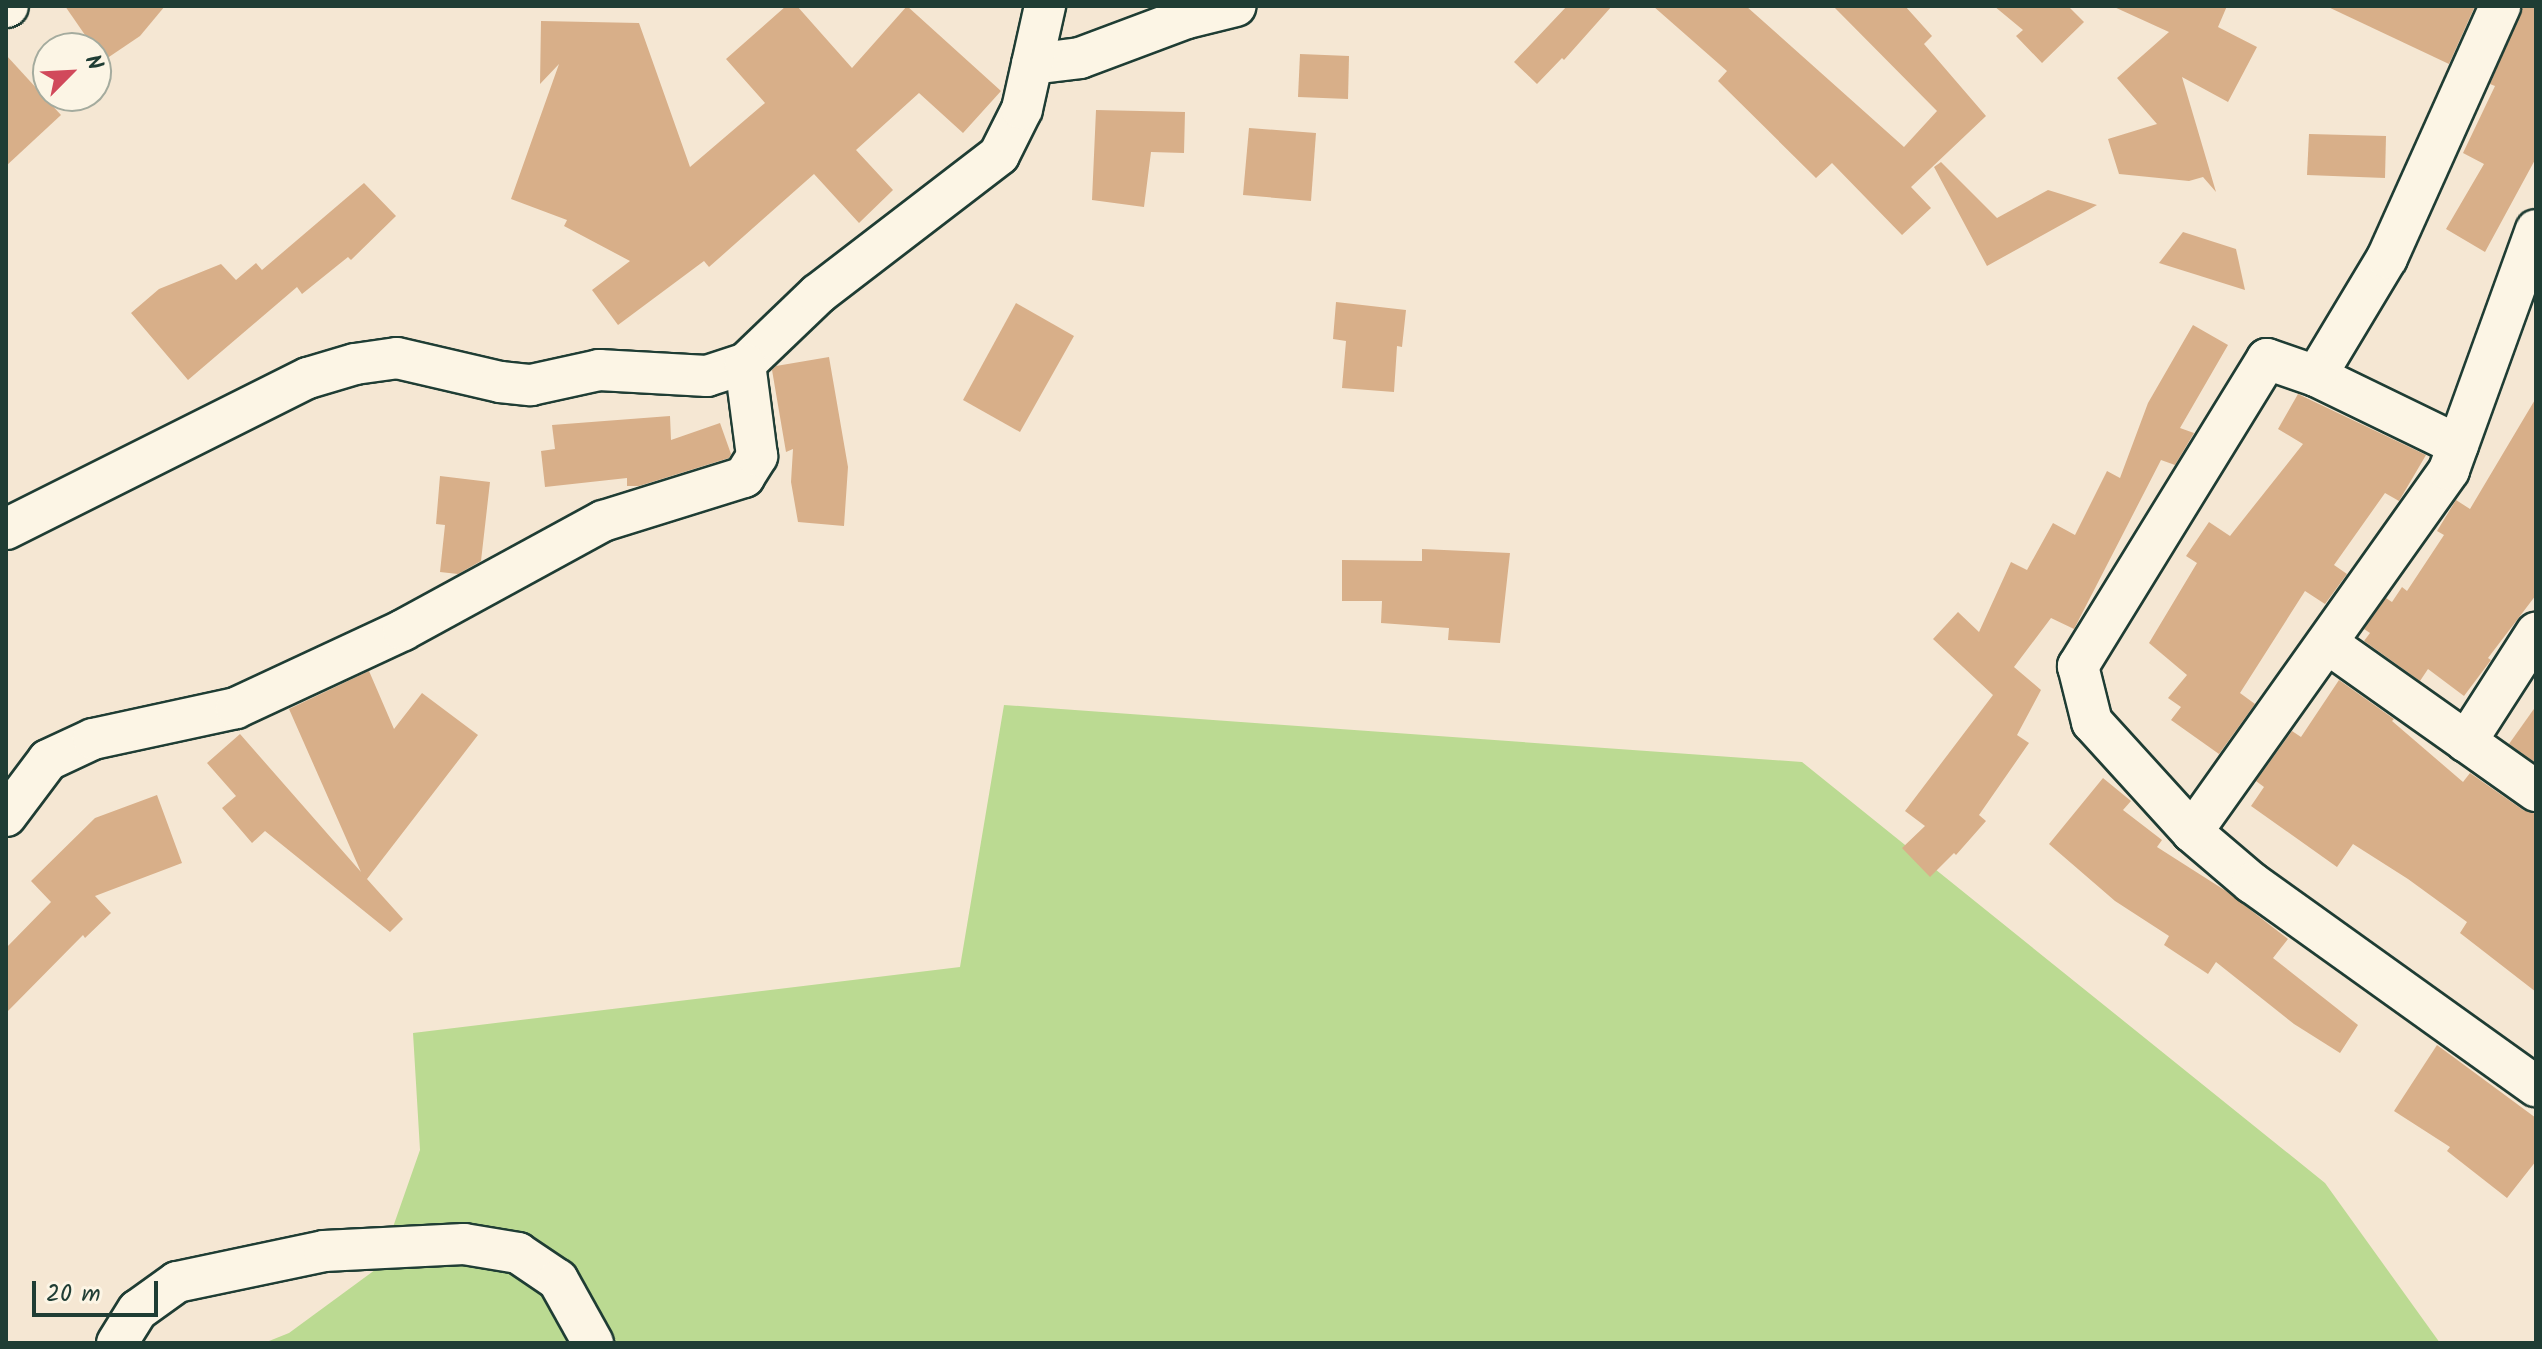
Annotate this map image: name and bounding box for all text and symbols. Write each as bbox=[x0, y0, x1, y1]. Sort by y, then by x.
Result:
north arrow bbox=[32, 32, 112, 112]
text: N bbox=[74, 49, 111, 76]
scale bar bbox=[36, 1265, 162, 1315]
text: 20 m bbox=[46, 1275, 101, 1314]

